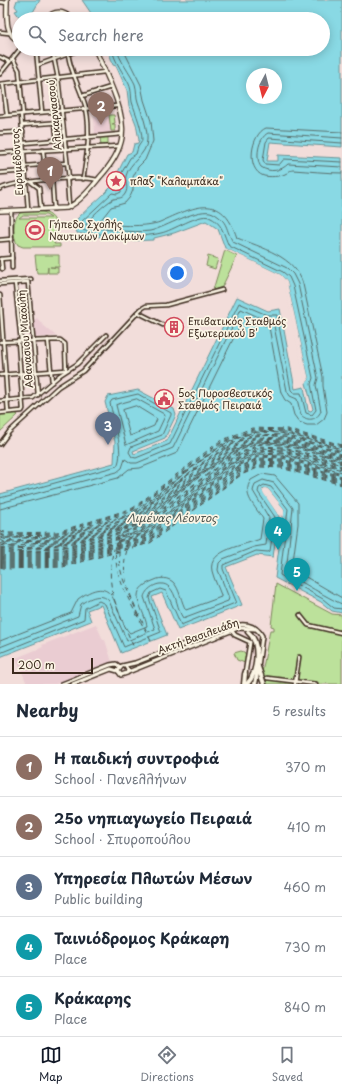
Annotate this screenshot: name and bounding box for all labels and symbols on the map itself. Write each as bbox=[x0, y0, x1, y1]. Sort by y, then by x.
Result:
north arrow bbox=[246, 68, 282, 104]
street label: Αλικαρνασσού bbox=[42, 79, 65, 151]
pin: 2 bbox=[88, 92, 114, 125]
street label: Ευρυμέδοντος bbox=[7, 128, 26, 196]
pin: 1 bbox=[37, 157, 63, 190]
place icon: πλαζ "Καλαμπάκα" bbox=[105, 170, 127, 192]
place label: πλαζ "Καλαμπάκα" bbox=[130, 173, 223, 188]
place label: Γήπεδο Σχολής Ναυτικών Δοκίμων bbox=[49, 216, 145, 243]
sports icon: Γήπεδο Σχολής Ναυτικών Δοκίμων bbox=[24, 219, 46, 241]
your location bbox=[167, 263, 187, 283]
street label: Αθανασιου Μιαούλη bbox=[13, 289, 36, 389]
place label: Επιβατικός Σταθμός Εξωτερικού Β' bbox=[188, 313, 286, 340]
building icon: Επιβατικός Σταθμός Εξωτερικού Β' bbox=[163, 316, 185, 338]
place label: 5ος Πυροσβεστικός Σταθμός Πειραιά bbox=[178, 385, 272, 412]
public building icon: 5ος Πυροσβεστικός Σταθμός Πειραιά bbox=[153, 388, 175, 410]
pin: 3 bbox=[95, 412, 121, 445]
water label: Λιμένας Λέοντος bbox=[127, 509, 218, 526]
pin: 4 bbox=[265, 517, 291, 550]
pin: 5 bbox=[284, 558, 310, 591]
street label: Ακτή Βασιλειάδη bbox=[155, 614, 241, 657]
scale bar bbox=[12, 656, 93, 675]

